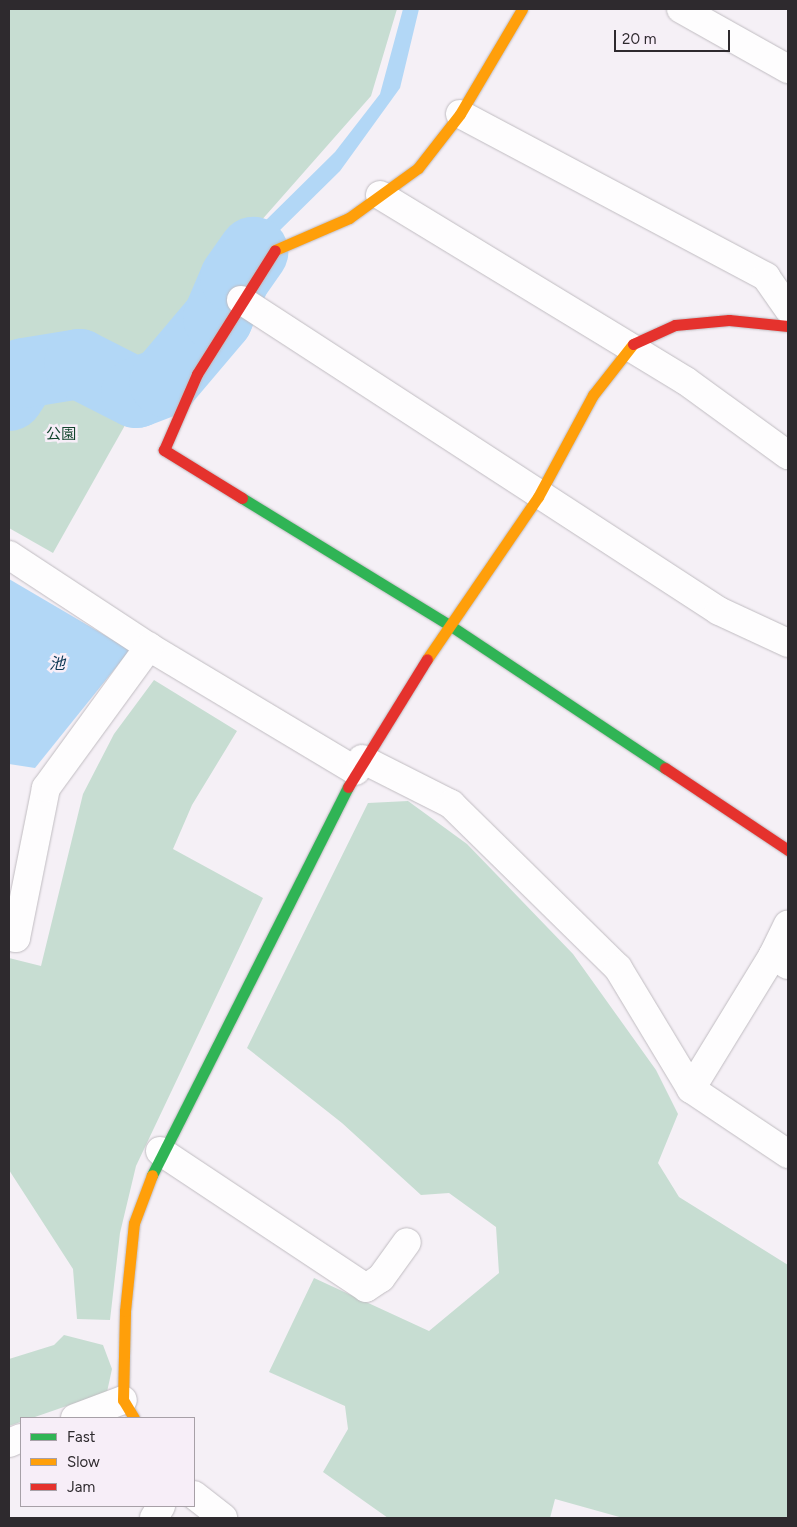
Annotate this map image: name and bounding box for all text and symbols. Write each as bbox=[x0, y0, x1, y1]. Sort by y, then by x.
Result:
scale bar bbox=[617, 20, 733, 52]
text: 20 m bbox=[622, 30, 656, 48]
park label: 公園 bbox=[46, 426, 76, 444]
water label: 池 bbox=[49, 654, 65, 674]
legend bbox=[20, 1417, 195, 1507]
text: Fast bbox=[67, 1428, 95, 1446]
text: Slow bbox=[67, 1453, 100, 1471]
text: Jam bbox=[67, 1478, 95, 1496]

